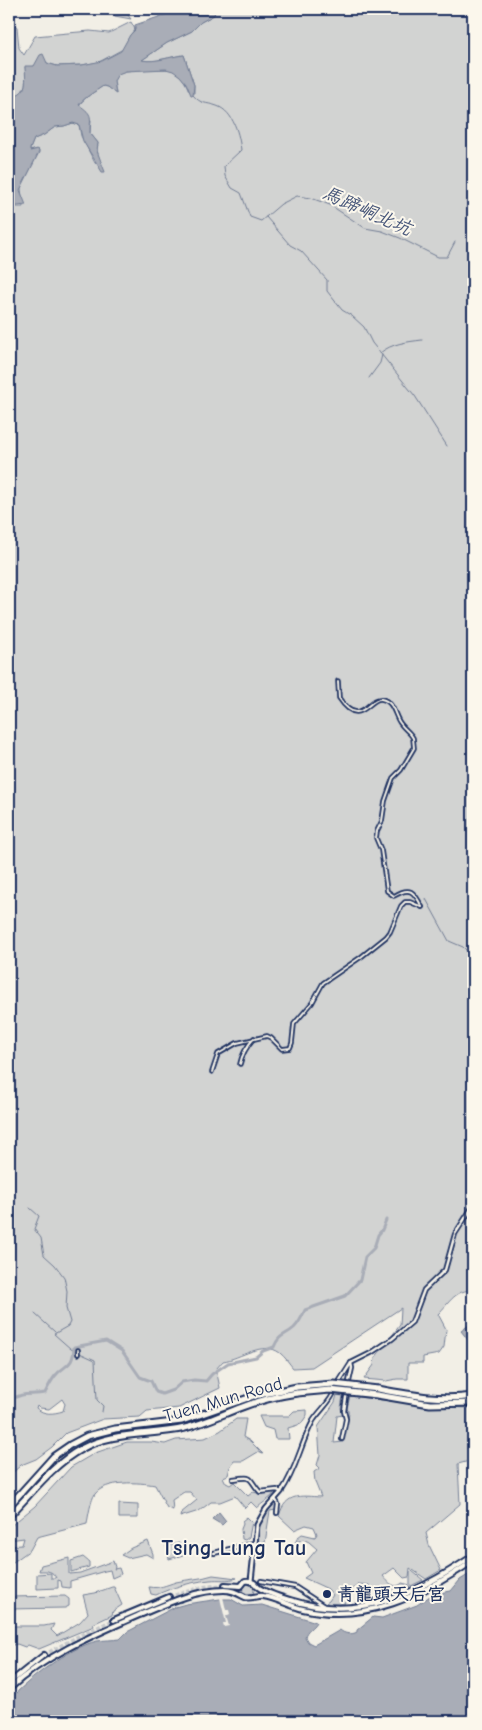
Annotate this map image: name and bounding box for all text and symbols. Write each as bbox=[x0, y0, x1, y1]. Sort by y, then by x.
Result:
water label: 馬蹄峒北坑 bbox=[319, 182, 417, 241]
street label: Tuen Mun Road bbox=[161, 1373, 285, 1427]
district label: Tsing Lung Tau bbox=[162, 1535, 306, 1561]
place label: 青龍頭天后宮 bbox=[337, 1584, 445, 1605]
marker: 青龍頭天后宮 bbox=[321, 1588, 333, 1600]

